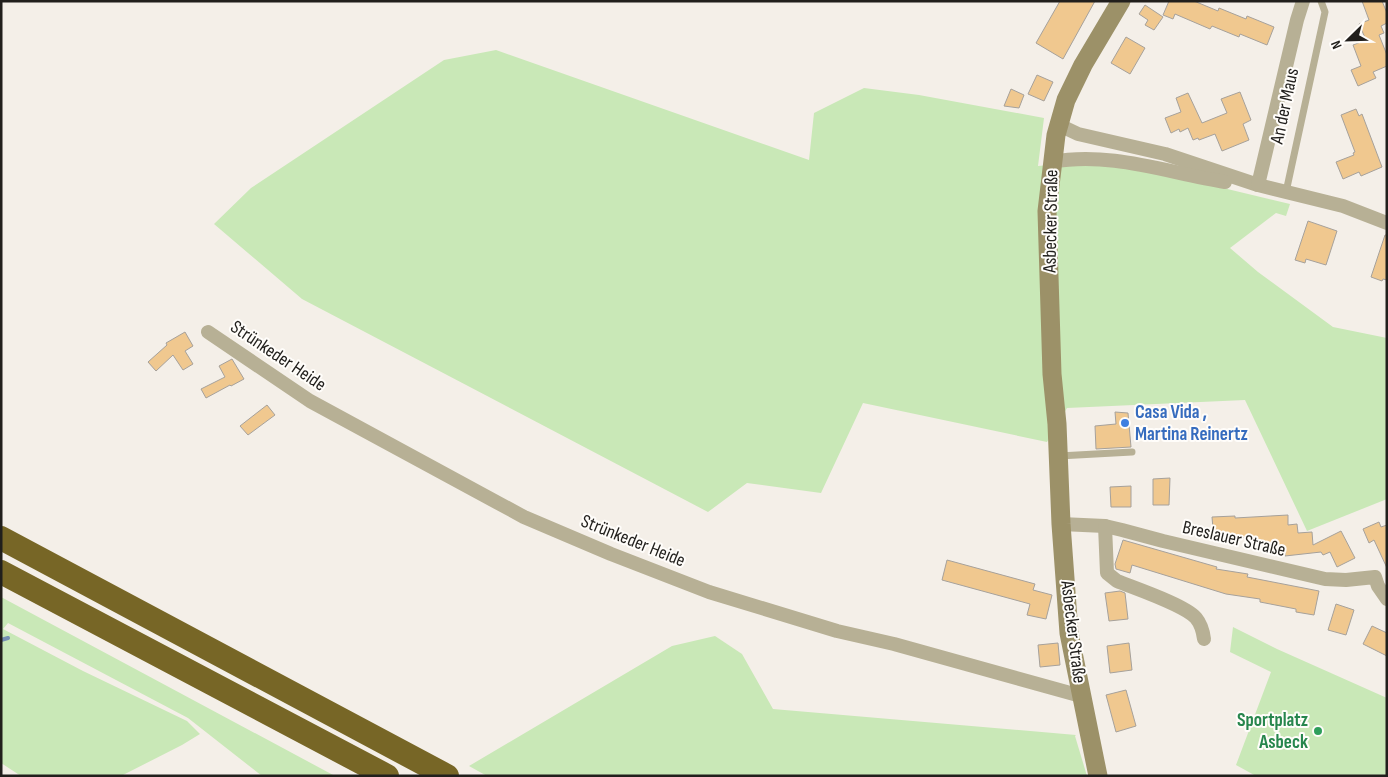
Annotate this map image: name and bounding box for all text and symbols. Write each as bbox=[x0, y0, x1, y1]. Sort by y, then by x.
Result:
north arrow bbox=[1323, 15, 1373, 65]
text: N bbox=[1327, 38, 1346, 52]
street label: An der Maus bbox=[1266, 66, 1304, 147]
street label: Asbecker Straße bbox=[1039, 169, 1063, 274]
street label: Strünkeder Heide bbox=[226, 316, 330, 396]
place label: Casa Vida , Martina Reinertz bbox=[1135, 401, 1248, 446]
marker: Casa Vida , Martina Reinertz bbox=[1119, 417, 1131, 429]
street label: Strünkeder Heide bbox=[577, 510, 689, 572]
street label: Breslauer Straße bbox=[1180, 516, 1288, 562]
street label: Asbecker Straße bbox=[1055, 578, 1091, 685]
place label: Sportplatz Asbeck bbox=[1237, 709, 1308, 754]
marker: Sportplatz Asbeck bbox=[1312, 725, 1324, 737]

